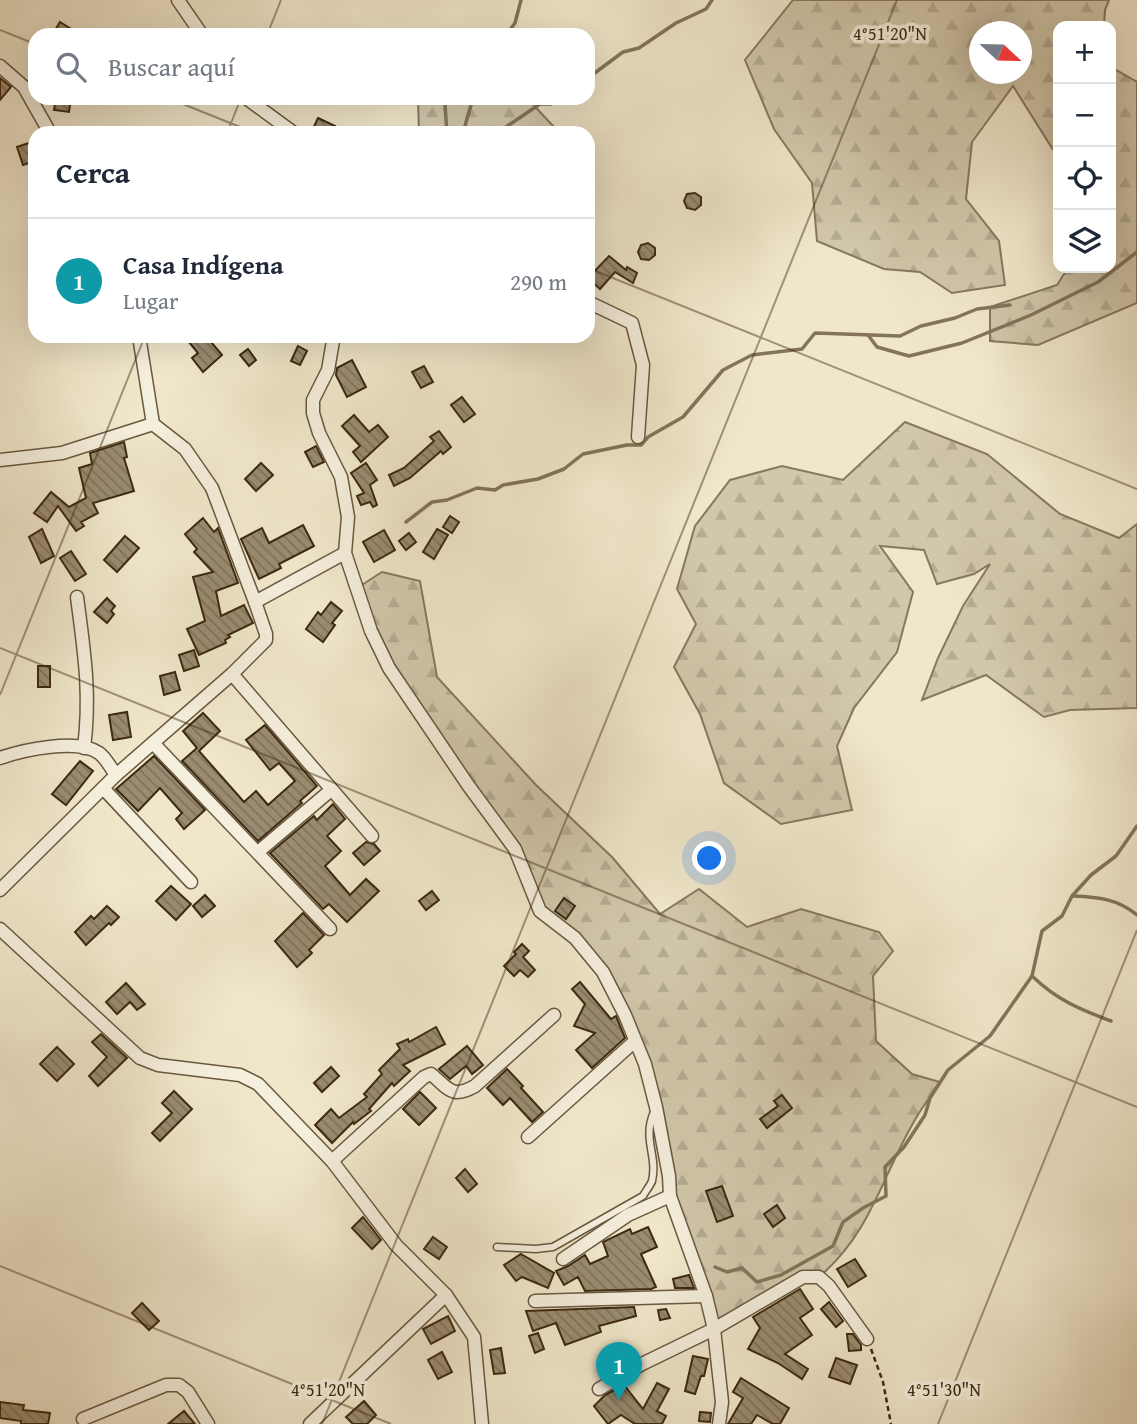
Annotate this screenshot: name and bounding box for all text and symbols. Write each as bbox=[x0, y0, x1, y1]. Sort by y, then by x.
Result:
text: 4°51'20"N bbox=[853, 20, 927, 47]
north arrow bbox=[969, 21, 1032, 84]
map controls bbox=[1053, 21, 1116, 273]
button: + bbox=[1053, 21, 1116, 84]
search box bbox=[28, 28, 595, 105]
text: Buscar aquí bbox=[108, 47, 235, 86]
icon: search bbox=[52, 48, 90, 86]
button: − bbox=[1053, 84, 1116, 147]
button: locate bbox=[1053, 147, 1116, 210]
text: Cerca bbox=[56, 150, 130, 194]
button: layers bbox=[1053, 210, 1116, 273]
text: Casa Indígena bbox=[123, 245, 284, 284]
text: 1 bbox=[73, 265, 85, 298]
text: 290 m bbox=[510, 265, 567, 298]
text: Lugar bbox=[123, 284, 178, 317]
your location bbox=[692, 841, 726, 875]
pin: 1 bbox=[596, 1342, 642, 1400]
text: 4°51'20"N bbox=[291, 1376, 365, 1403]
text: 4°51'30"N bbox=[907, 1376, 981, 1403]

